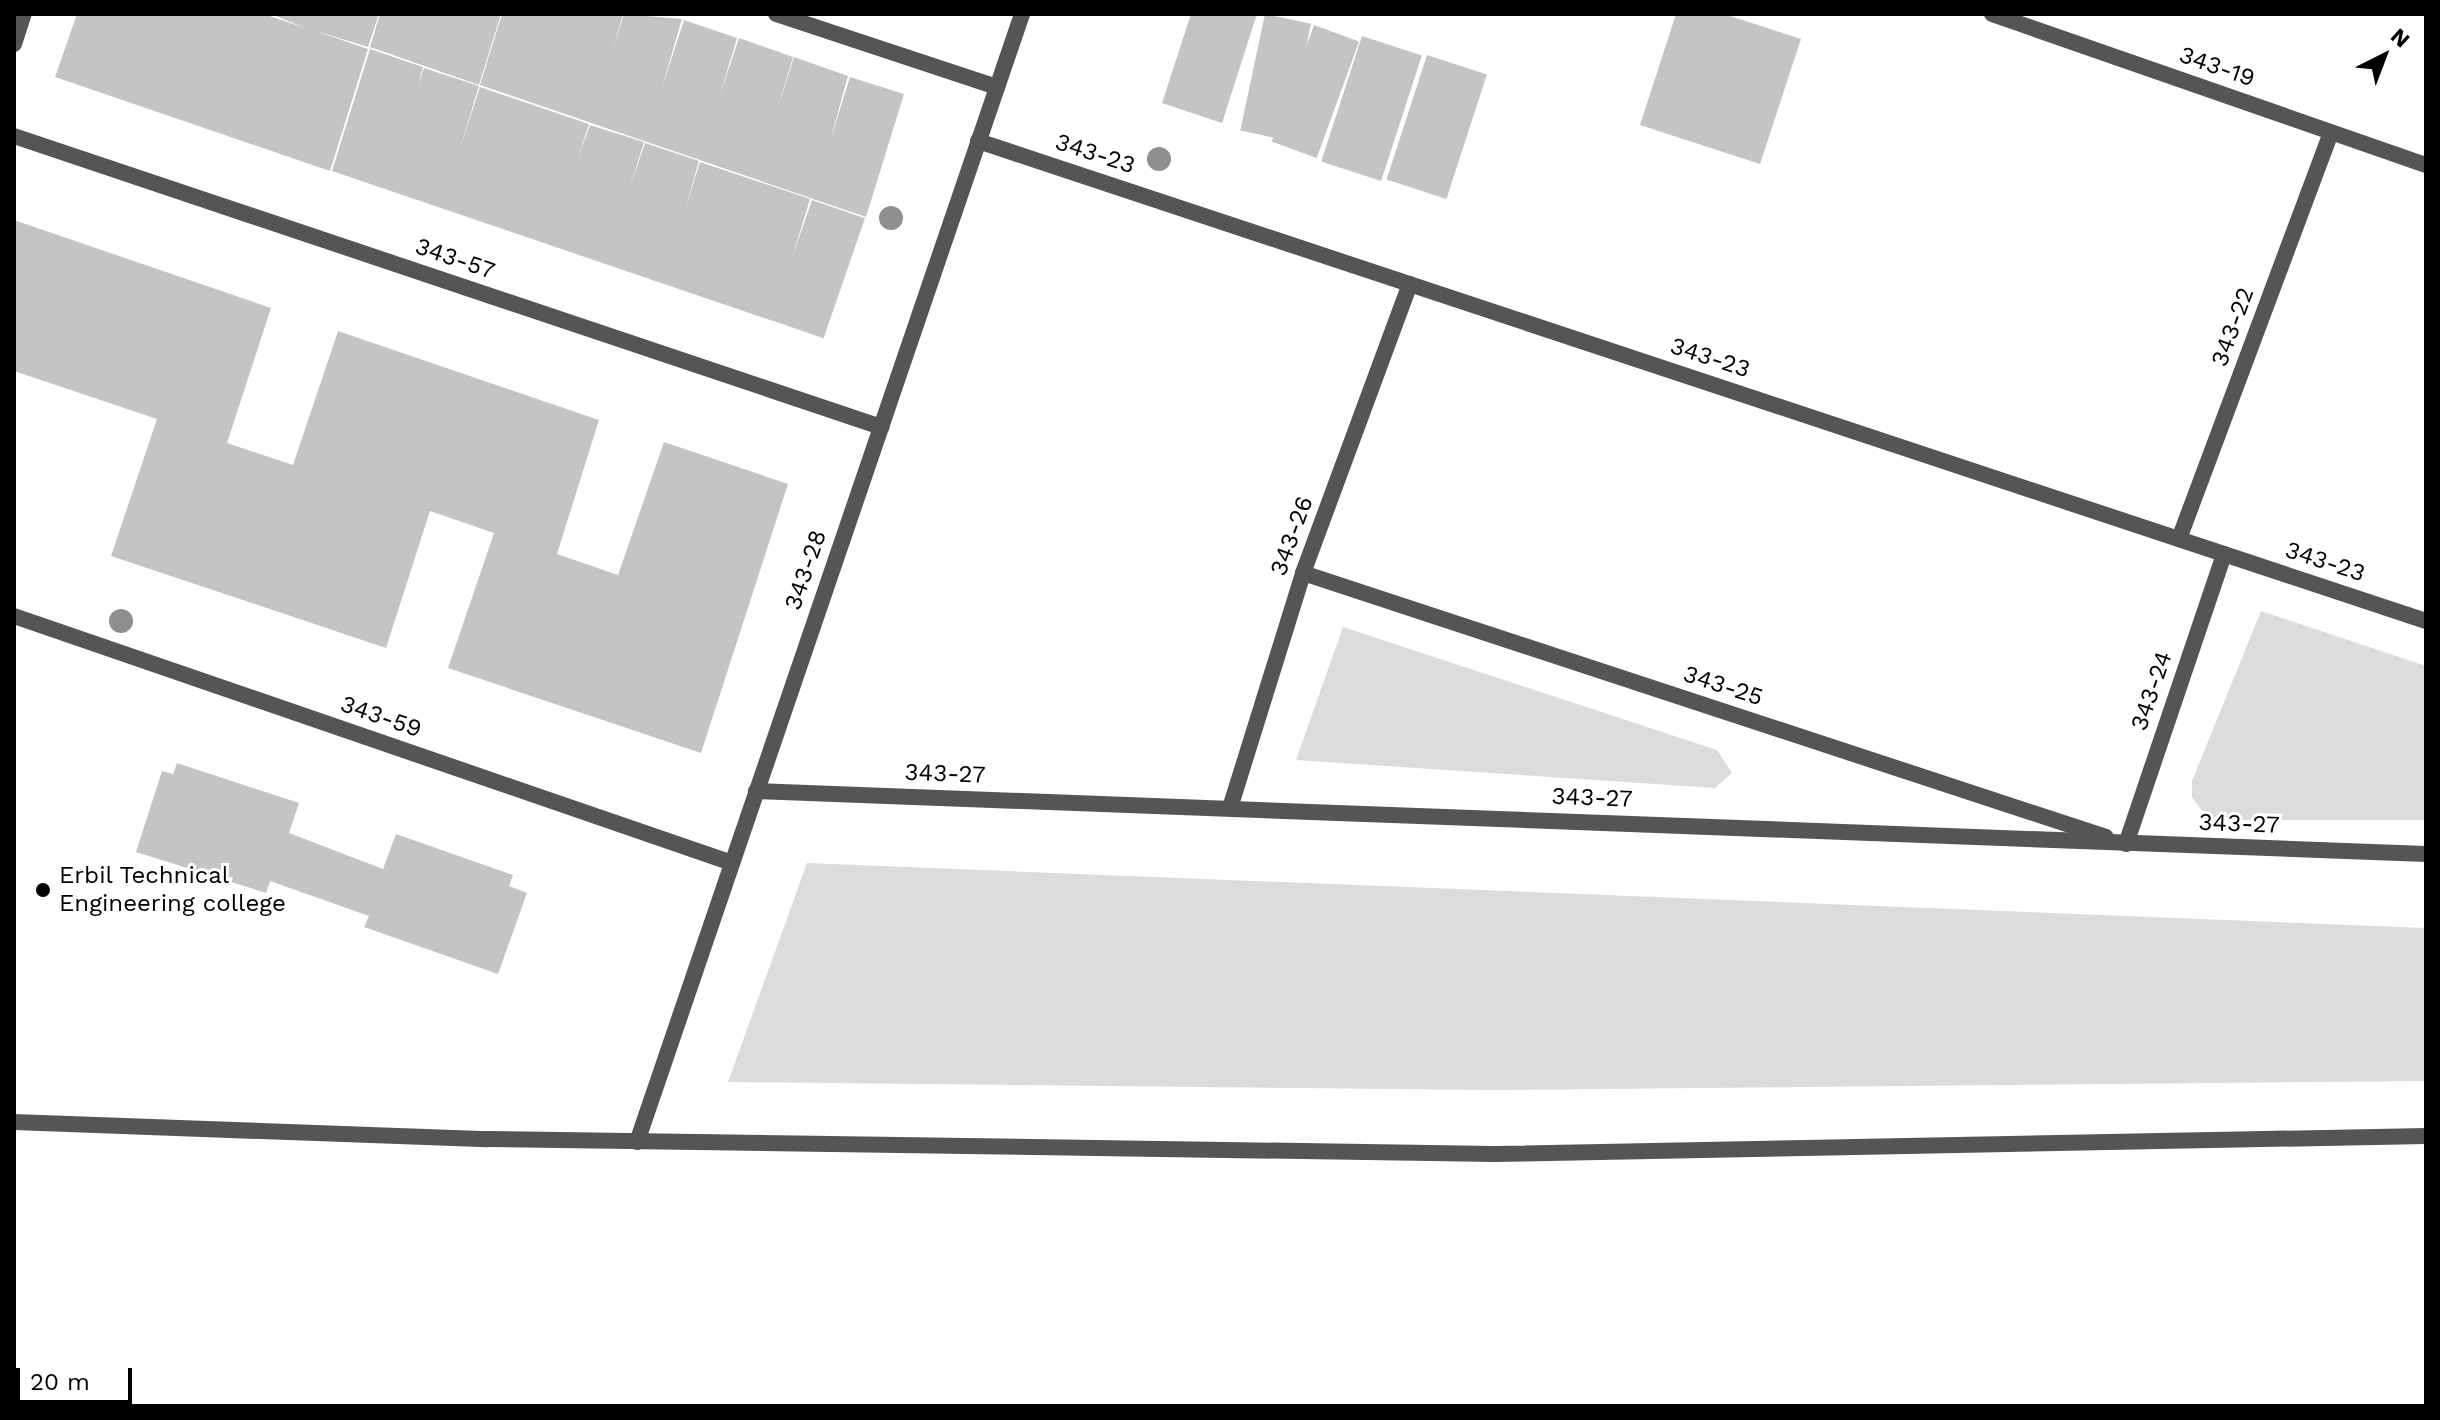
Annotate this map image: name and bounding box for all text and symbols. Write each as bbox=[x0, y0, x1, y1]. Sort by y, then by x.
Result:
north arrow bbox=[2344, 16, 2424, 96]
text: N bbox=[2386, 23, 2415, 53]
street label: 343-19 bbox=[2175, 41, 2259, 93]
street label: 343-23 bbox=[1052, 128, 1138, 180]
street label: 343-57 bbox=[411, 232, 499, 286]
street label: 343-22 bbox=[2205, 284, 2261, 370]
street label: 343-23 bbox=[1667, 332, 1753, 384]
street label: 343-26 bbox=[1264, 492, 1320, 580]
street label: 343-28 bbox=[779, 526, 833, 614]
street label: 343-23 bbox=[2282, 536, 2368, 588]
street label: 343-24 bbox=[2125, 648, 2179, 734]
street label: 343-25 bbox=[1680, 660, 1766, 712]
street label: 343-59 bbox=[337, 690, 425, 744]
street label: 343-27 bbox=[904, 758, 986, 790]
street label: 343-27 bbox=[1551, 782, 1633, 814]
street label: 343-27 bbox=[2198, 808, 2280, 840]
place label: Erbil Technical Engineering college bbox=[59, 862, 286, 918]
marker: Erbil Technical Engineering college bbox=[34, 881, 52, 899]
scale bar bbox=[20, 1352, 136, 1402]
text: 20 m bbox=[30, 1368, 90, 1396]

